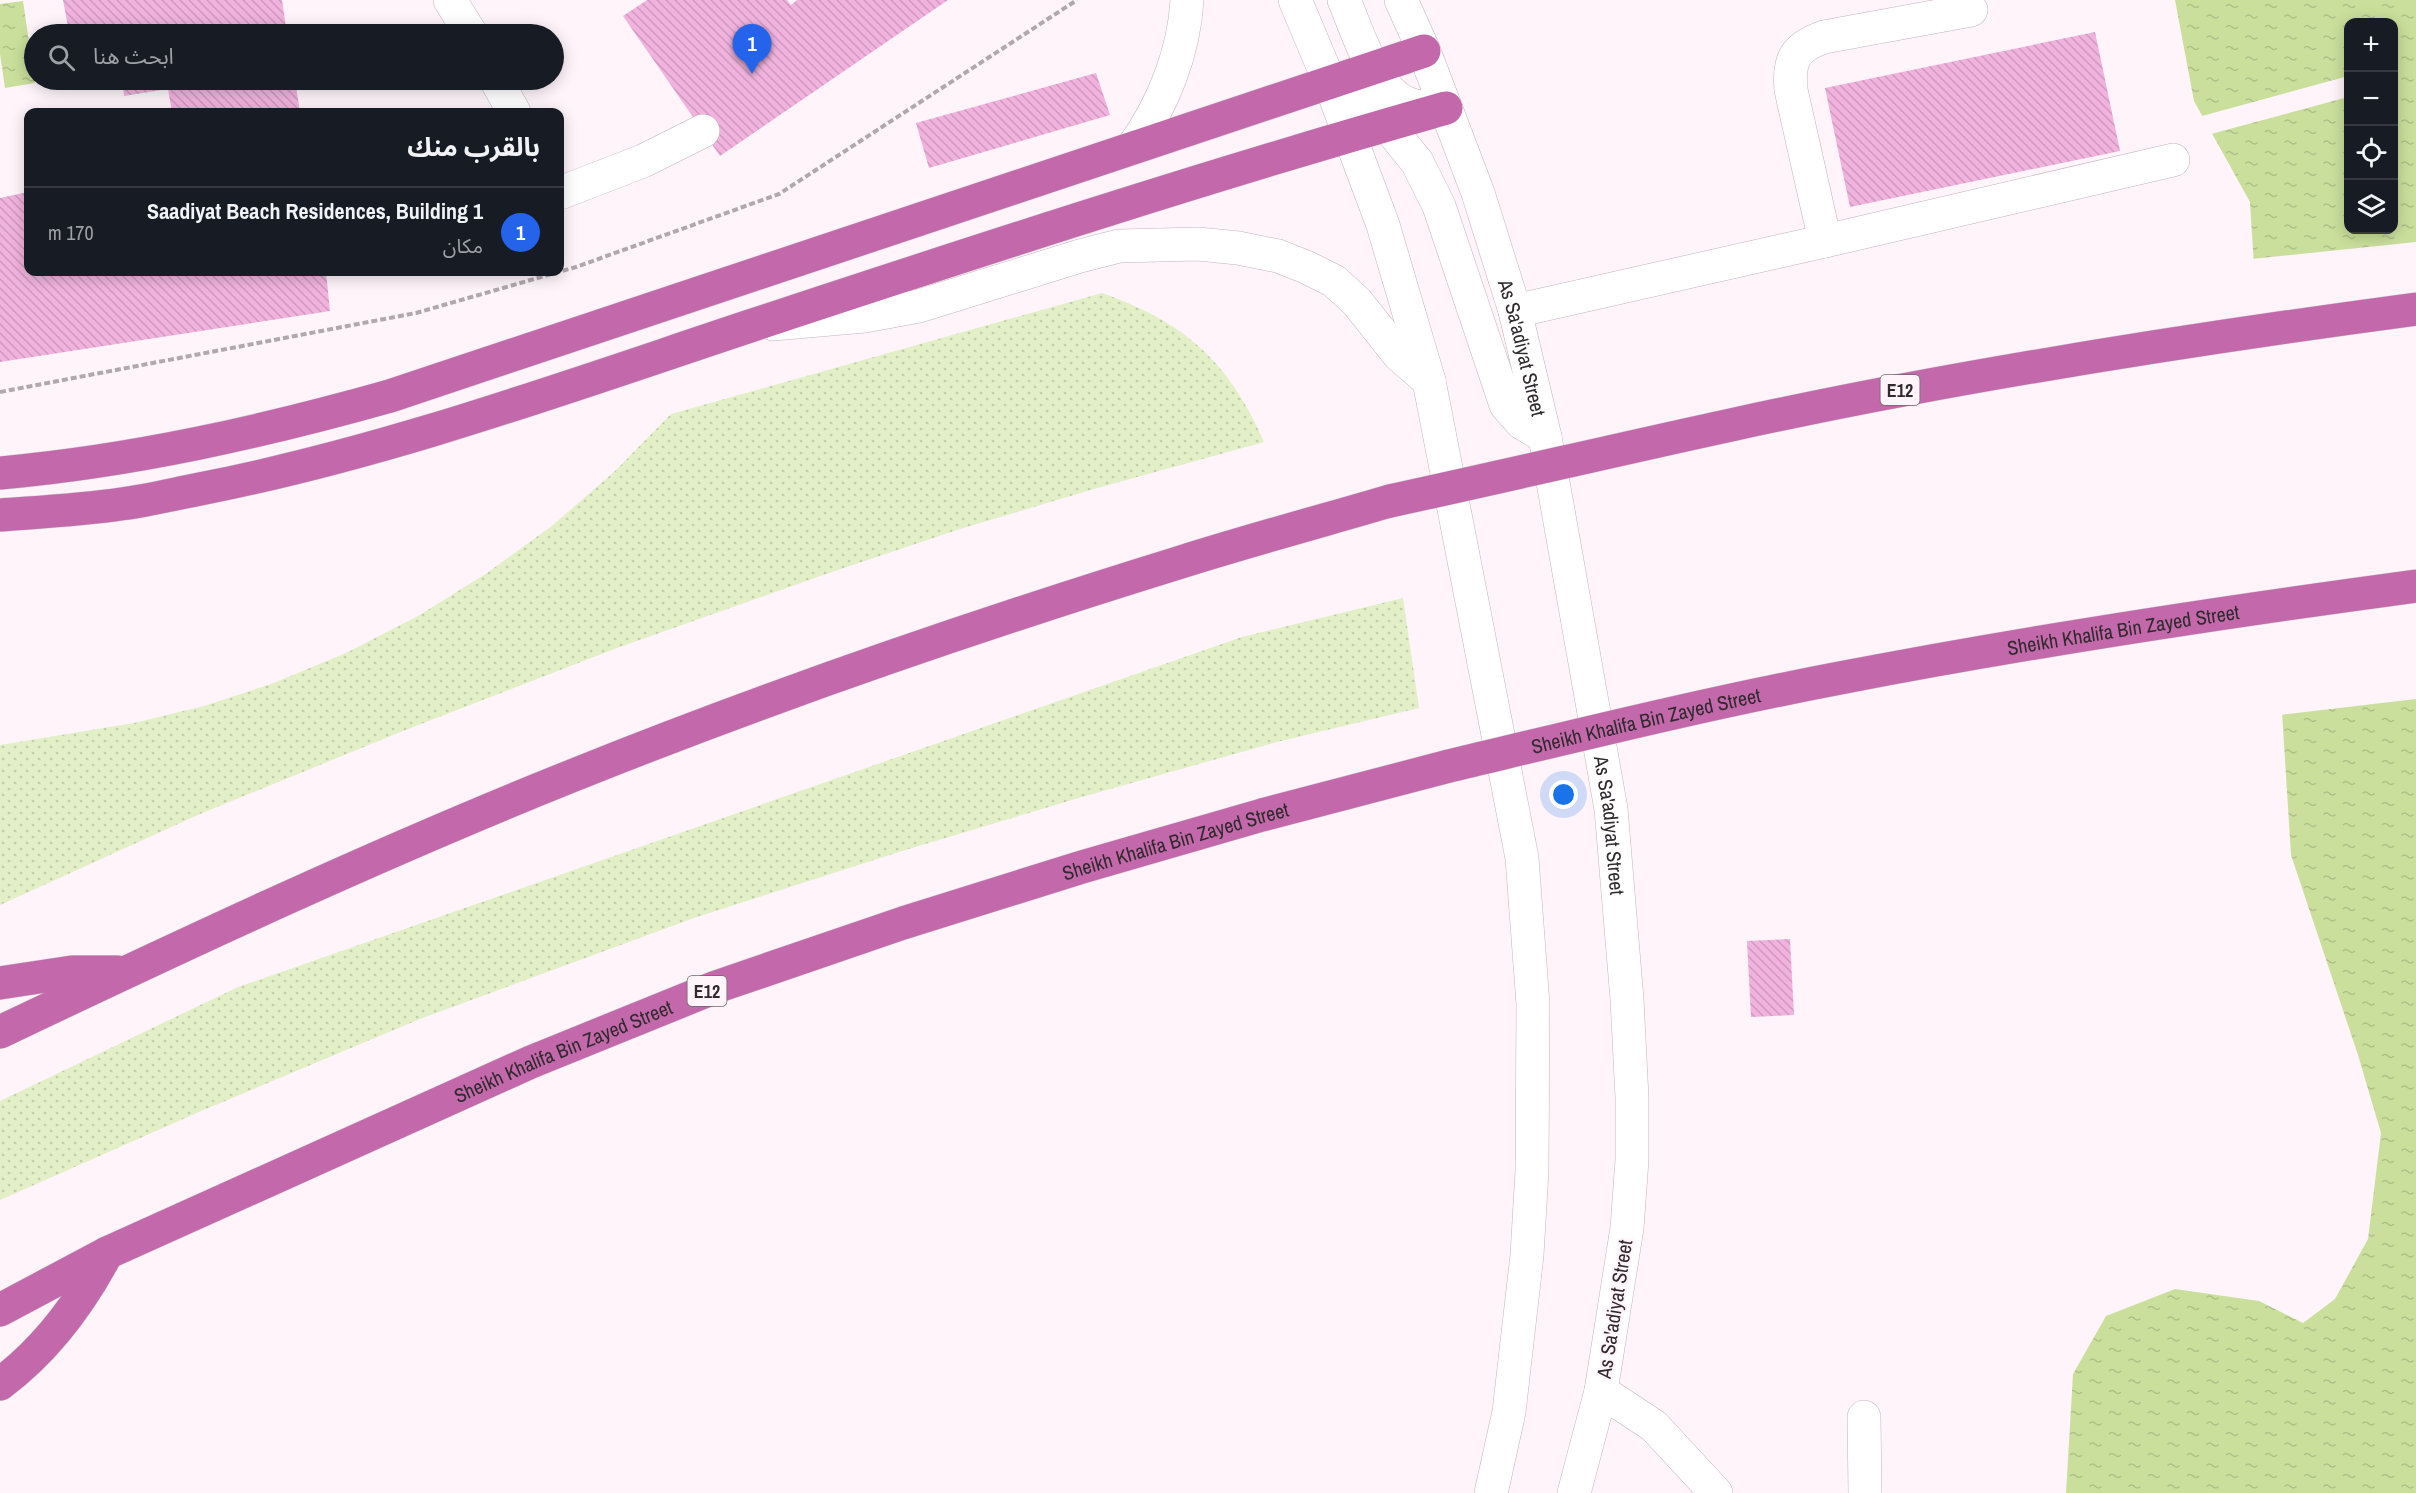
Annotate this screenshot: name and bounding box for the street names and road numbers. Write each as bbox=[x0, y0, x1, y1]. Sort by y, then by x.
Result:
street label: As Sa'adiyat Street bbox=[1492, 275, 1553, 419]
road number: E12 bbox=[1880, 375, 1920, 405]
street label: Sheikh Khalifa Bin Zayed Street bbox=[2005, 597, 2241, 661]
street label: Sheikh Khalifa Bin Zayed Street bbox=[1528, 681, 1763, 759]
street label: As Sa'adiyat Street bbox=[1588, 753, 1632, 896]
street label: Sheikh Khalifa Bin Zayed Street bbox=[1059, 795, 1292, 886]
road number: E12 bbox=[688, 976, 726, 1006]
street label: Sheikh Khalifa Bin Zayed Street bbox=[449, 993, 676, 1109]
street label: As Sa'adiyat Street bbox=[1590, 1237, 1638, 1381]

